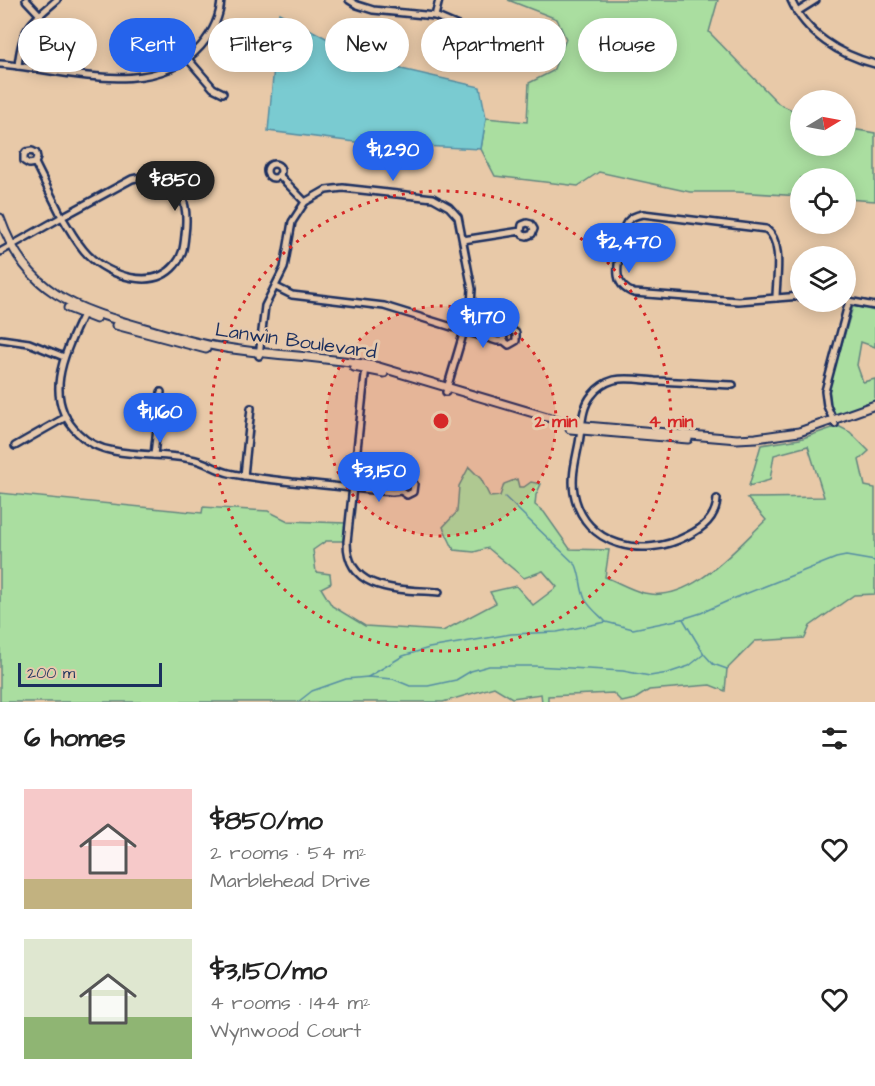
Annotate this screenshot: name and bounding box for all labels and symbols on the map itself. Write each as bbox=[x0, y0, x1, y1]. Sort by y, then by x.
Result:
north arrow bbox=[790, 90, 856, 156]
pin: $1,290 bbox=[344, 131, 442, 182]
pin: $850 bbox=[139, 161, 211, 212]
pin: $2,470 bbox=[580, 223, 678, 274]
pin: $1,170 bbox=[434, 298, 532, 349]
street label: Lanwin Boulevard bbox=[213, 316, 378, 366]
pin: $1,160 bbox=[111, 393, 209, 444]
text: 2 min bbox=[533, 409, 578, 434]
text: 4 min bbox=[648, 409, 694, 434]
centre of rings bbox=[431, 411, 451, 431]
pin: $3,150 bbox=[330, 452, 428, 503]
scale bar bbox=[18, 660, 162, 688]

